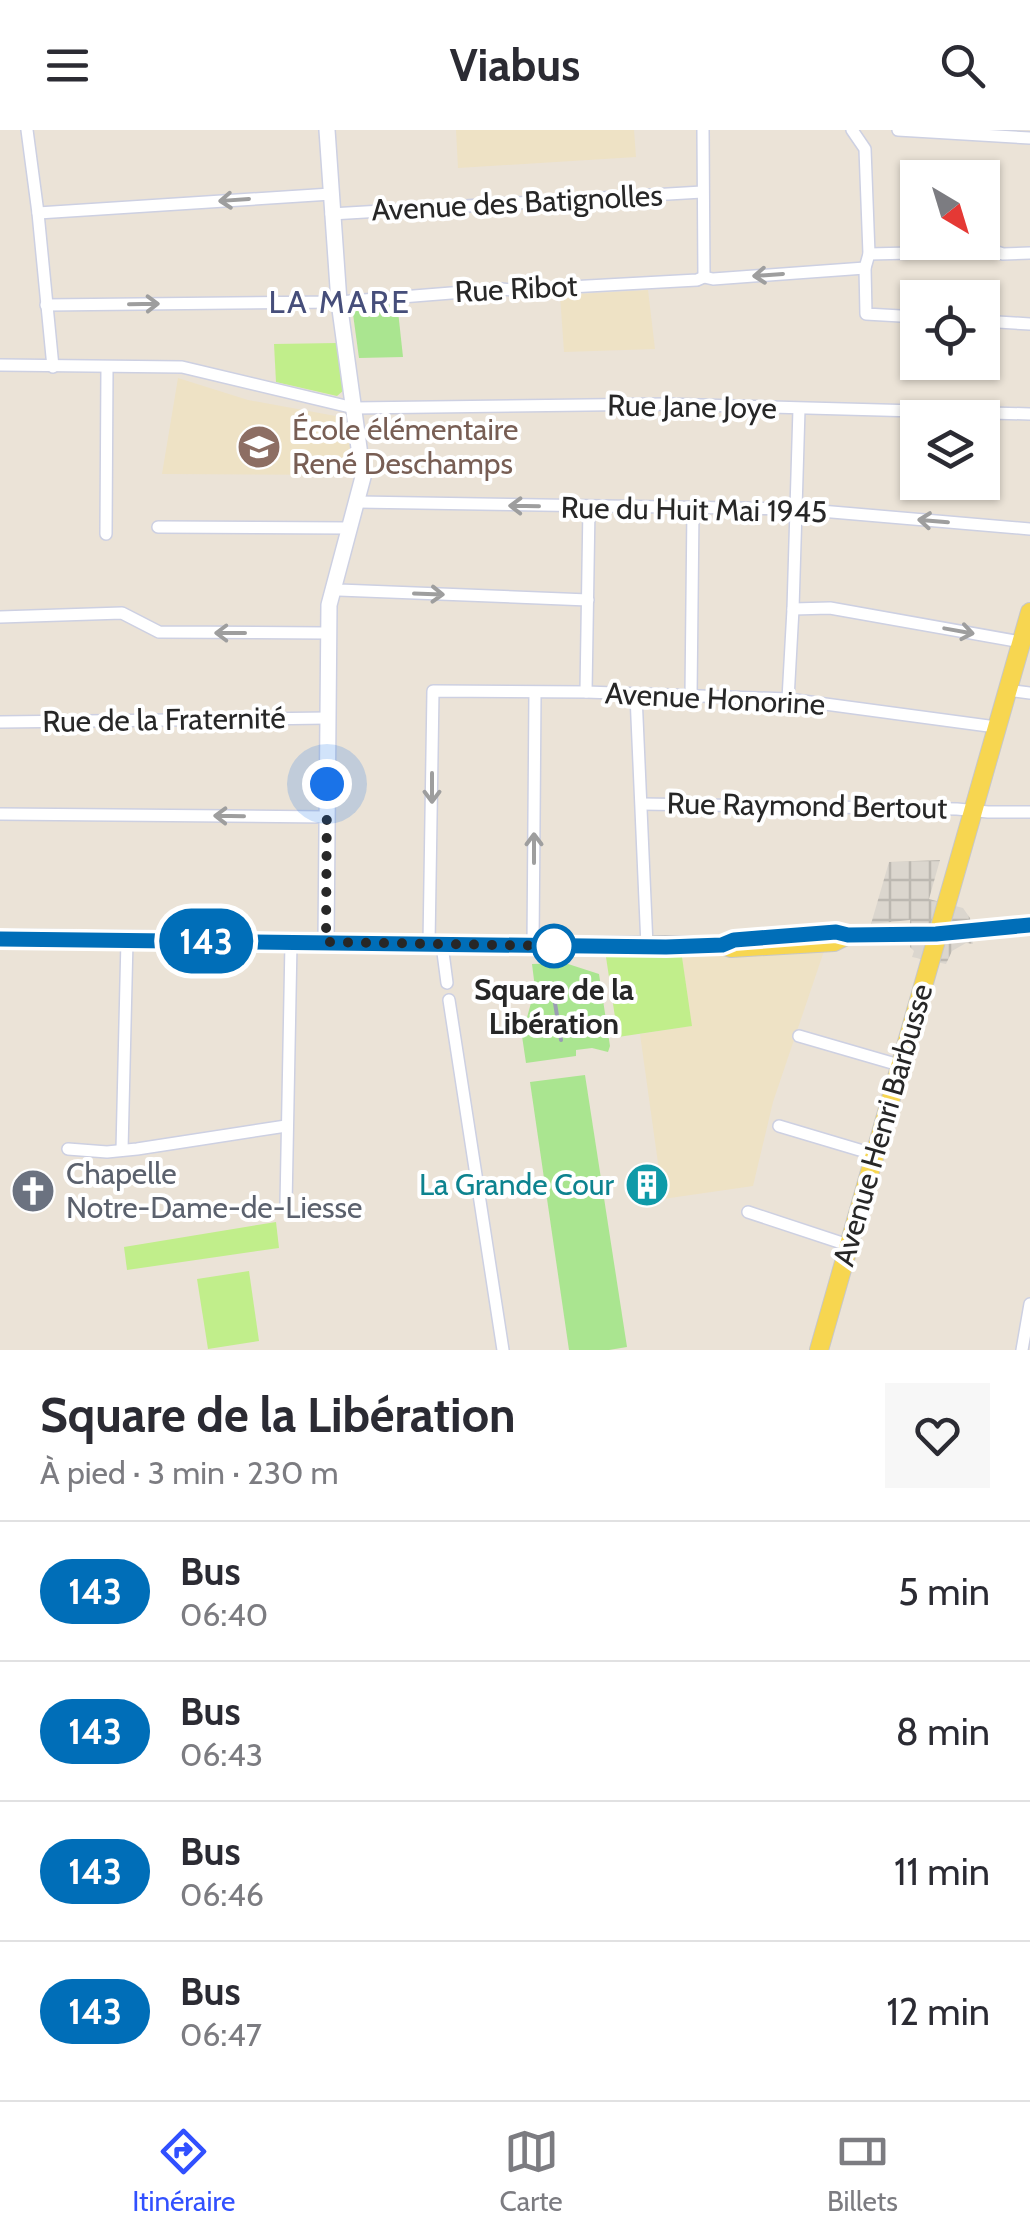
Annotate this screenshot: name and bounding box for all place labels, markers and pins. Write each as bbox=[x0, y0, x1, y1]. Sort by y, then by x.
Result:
place label: École élémentaire René Deschamps bbox=[292, 411, 518, 482]
school or university icon: École élémentaire René Deschamps bbox=[236, 424, 282, 470]
marker: Square de la Libération bbox=[533, 925, 575, 967]
place label: Square de la Libération bbox=[474, 971, 634, 1042]
place label: Chapelle Notre-Dame-de-Liesse bbox=[66, 1155, 362, 1226]
building icon: La Grande Cour bbox=[624, 1162, 670, 1208]
place label: La Grande Cour bbox=[419, 1166, 615, 1203]
church icon: Chapelle Notre-Dame-de-Liesse bbox=[10, 1168, 56, 1214]

